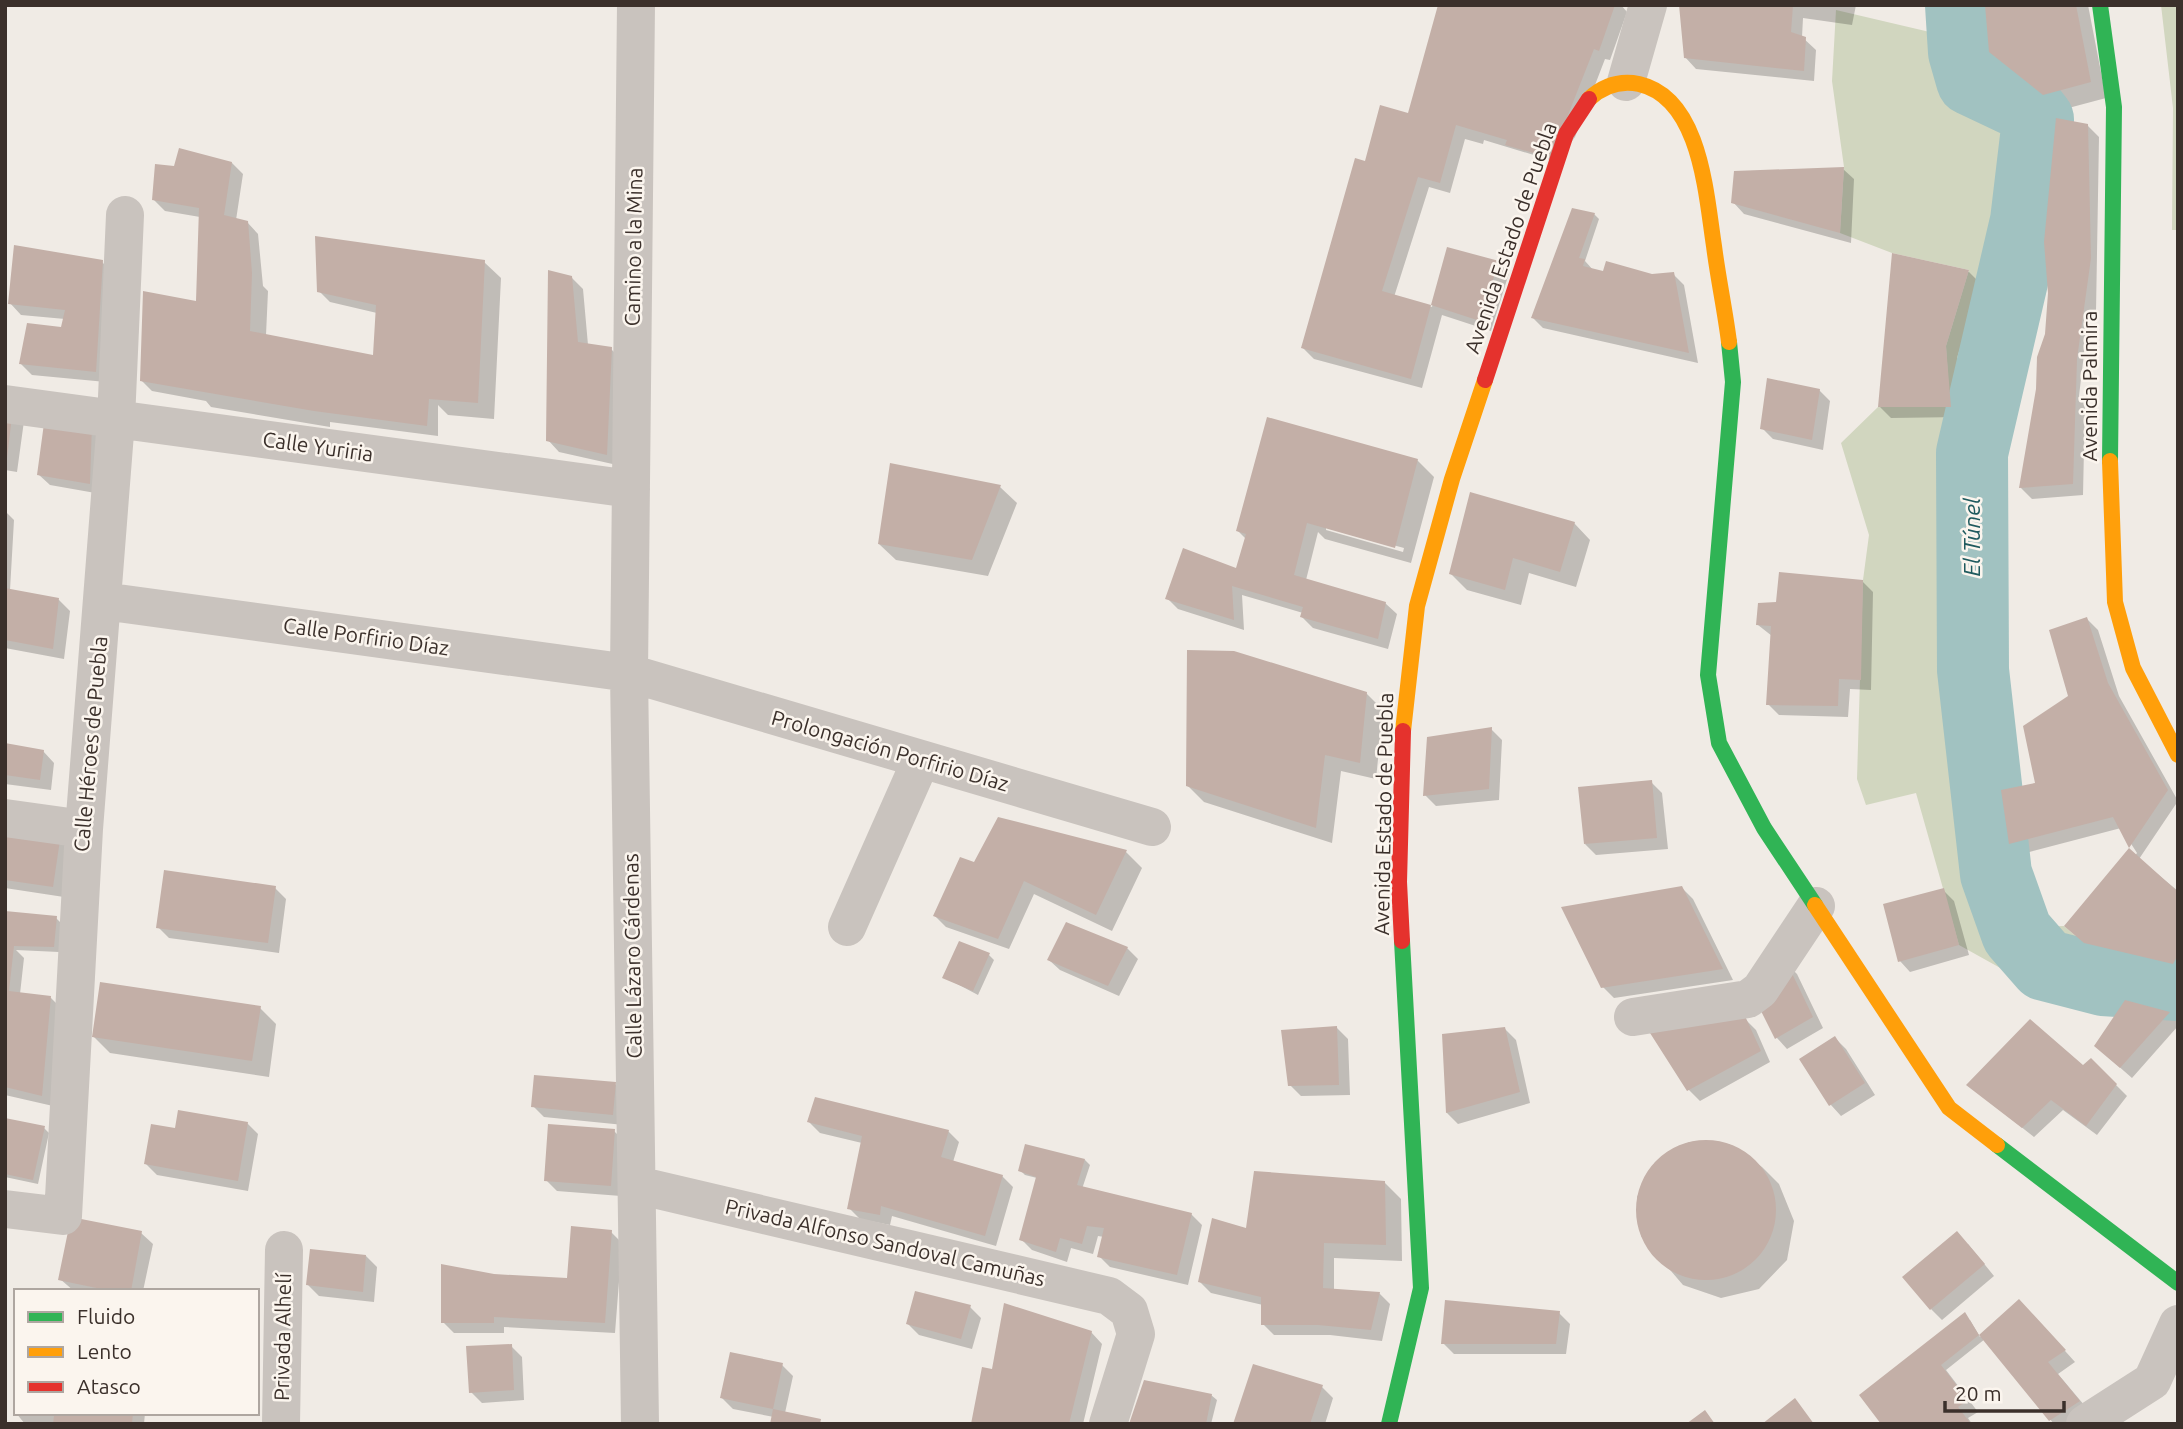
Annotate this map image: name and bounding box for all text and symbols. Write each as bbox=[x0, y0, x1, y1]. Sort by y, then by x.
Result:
street label: Avenida Estado de Puebla bbox=[1459, 119, 1561, 356]
street label: Camino a la Mina bbox=[620, 167, 646, 327]
street label: Avenida Palmira bbox=[2077, 311, 2101, 461]
street label: Calle Yuriria bbox=[261, 426, 375, 466]
water label: El Túnel bbox=[1959, 497, 1984, 576]
street label: Calle Porfirio Díaz bbox=[282, 612, 451, 660]
street label: Calle Héroes de Puebla bbox=[69, 635, 111, 853]
street label: Avenida Estado de Puebla bbox=[1369, 692, 1397, 936]
street label: Prolongación Porfirio Díaz bbox=[769, 705, 1012, 795]
street label: Calle Lázaro Cárdenas bbox=[618, 853, 646, 1059]
street label: Privada Alfonso Sandoval Camuñas bbox=[723, 1193, 1047, 1291]
street label: Privada Alhelí bbox=[269, 1272, 295, 1401]
legend bbox=[14, 1289, 259, 1415]
text: Fluido bbox=[77, 1304, 135, 1328]
text: Lento bbox=[77, 1339, 132, 1363]
scale bar bbox=[1945, 1370, 2064, 1414]
text: Atasco bbox=[77, 1374, 141, 1398]
text: 20 m bbox=[1955, 1381, 2002, 1405]

